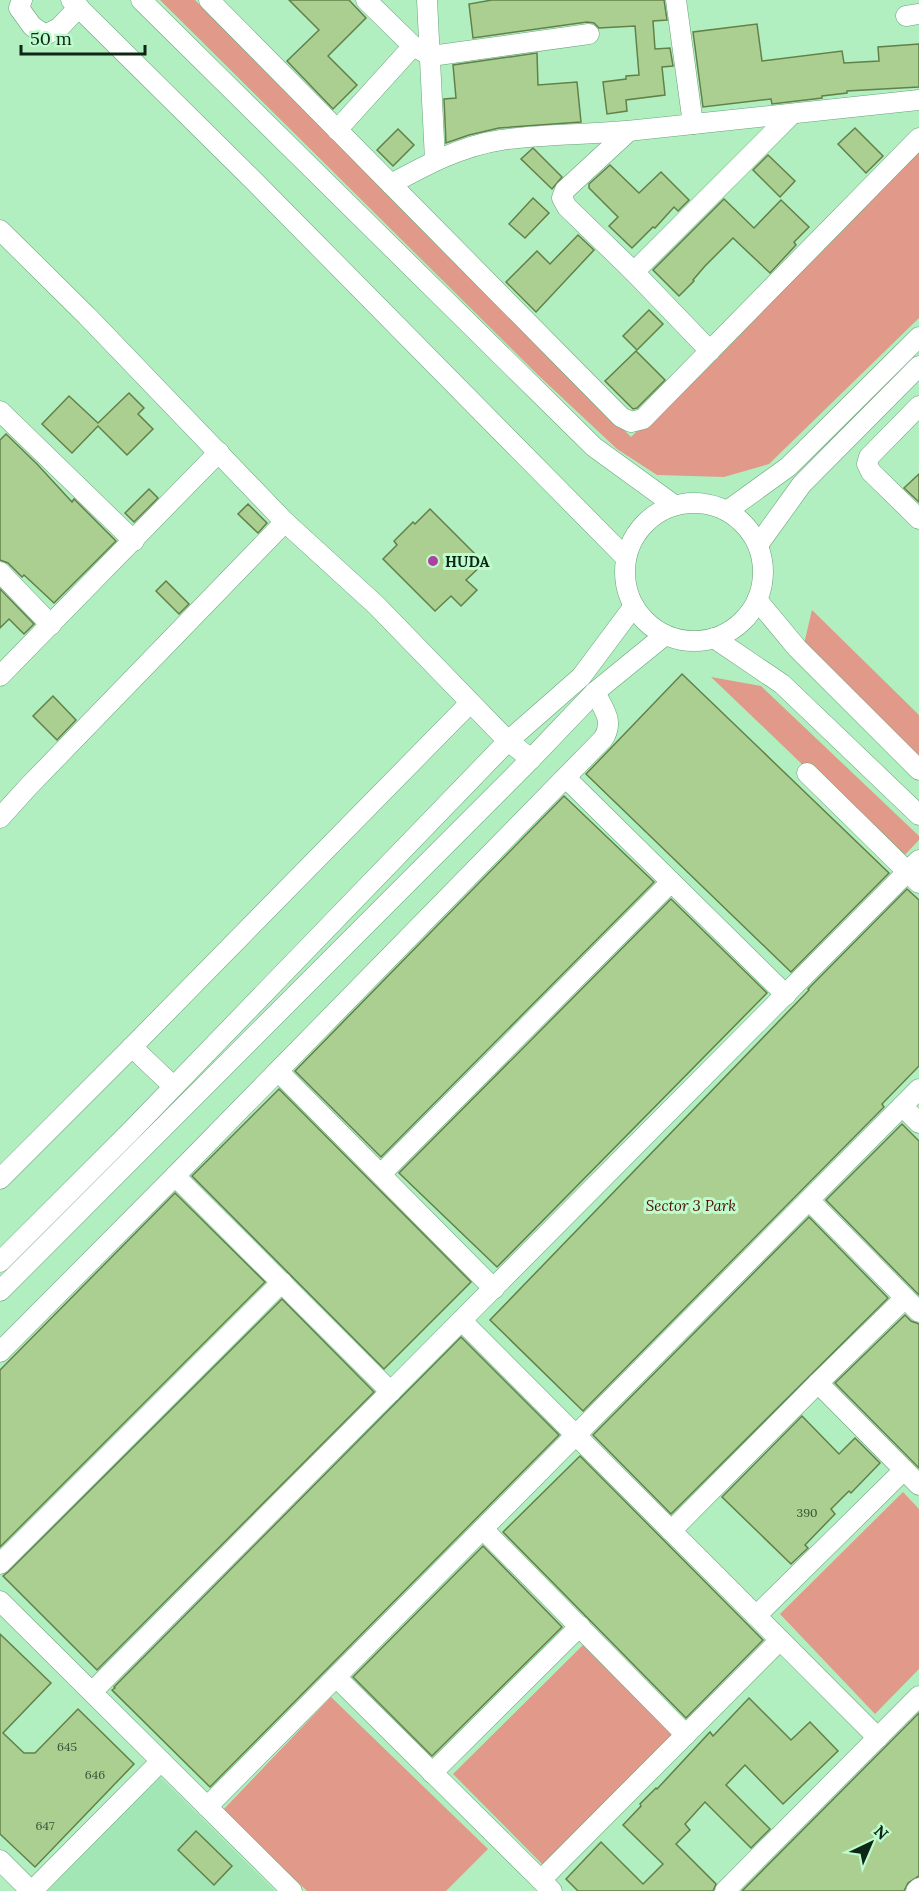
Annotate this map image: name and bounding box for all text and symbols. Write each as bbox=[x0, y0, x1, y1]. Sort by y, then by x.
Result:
scale bar bbox=[21, 18, 146, 56]
text: 50 m bbox=[30, 27, 72, 50]
place label: HUDA bbox=[445, 552, 490, 571]
marker: HUDA bbox=[426, 554, 440, 568]
park label: Sector 3 Park bbox=[646, 1196, 736, 1215]
house number: 390 bbox=[796, 1505, 818, 1520]
house number: 645 bbox=[57, 1739, 77, 1754]
house number: 646 bbox=[85, 1767, 105, 1782]
north arrow bbox=[841, 1813, 901, 1873]
house number: 647 bbox=[36, 1818, 55, 1833]
text: N bbox=[870, 1821, 893, 1844]

